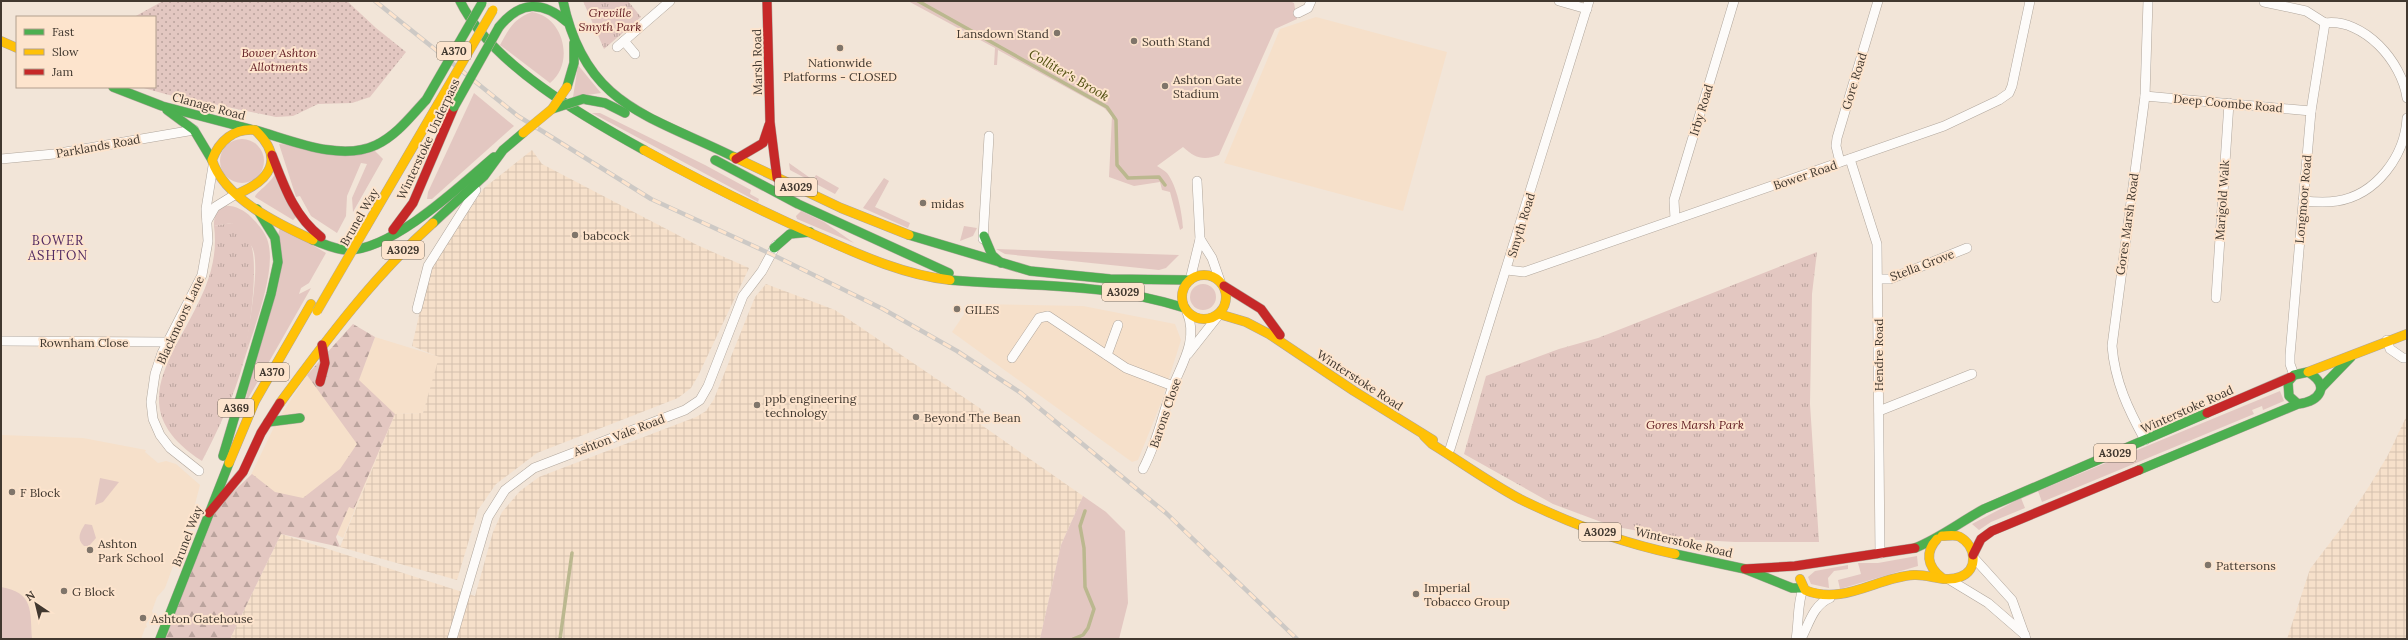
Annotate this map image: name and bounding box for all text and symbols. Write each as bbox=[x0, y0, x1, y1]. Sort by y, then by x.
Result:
park label: Greville Smyth Park bbox=[578, 5, 642, 34]
legend bbox=[16, 16, 156, 88]
text: Fast bbox=[52, 24, 75, 39]
place label: Lansdown Stand bbox=[957, 26, 1049, 41]
marker: Lansdown Stand bbox=[1052, 28, 1062, 38]
street label: Marsh Road bbox=[749, 29, 765, 95]
place label: South Stand bbox=[1142, 34, 1210, 49]
marker: South Stand bbox=[1129, 36, 1139, 46]
road number: A370 bbox=[437, 42, 471, 60]
marker: Nationwide Platforms - CLOSED bbox=[835, 43, 845, 53]
text: Slow bbox=[52, 44, 79, 59]
park label: Bower Ashton Allotments bbox=[241, 45, 317, 74]
water label: Colliter's Brook bbox=[1026, 45, 1112, 105]
street label: Gore Road bbox=[1838, 51, 1870, 111]
place label: Nationwide Platforms - CLOSED bbox=[783, 55, 897, 84]
text: Jam bbox=[51, 64, 73, 79]
place label: Ashton Gate Stadium bbox=[1172, 72, 1242, 101]
street label: Winterstoke Underpass bbox=[393, 76, 463, 202]
marker: Ashton Gate Stadium bbox=[1160, 81, 1170, 91]
street label: Irby Road bbox=[1686, 82, 1716, 138]
street label: Clanage Road bbox=[171, 89, 247, 123]
street label: Deep Coombe Road bbox=[2173, 91, 2283, 115]
street label: Parklands Road bbox=[55, 131, 141, 161]
street label: Longmoor Road bbox=[2292, 154, 2314, 244]
street label: Bower Road bbox=[1771, 157, 1839, 193]
street label: Marigold Walk bbox=[2212, 159, 2232, 241]
street label: Gores Marsh Road bbox=[2112, 172, 2142, 276]
road number: A3029 bbox=[775, 178, 817, 196]
street label: Brunel Way bbox=[337, 185, 382, 248]
street label: Smyth Road bbox=[1504, 191, 1538, 259]
place label: midas bbox=[931, 196, 964, 211]
marker: midas bbox=[918, 198, 928, 208]
place label: babcock bbox=[583, 228, 630, 243]
marker: babcock bbox=[570, 230, 580, 240]
district label: BOWER ASHTON bbox=[27, 232, 88, 264]
road number: A3029 bbox=[382, 241, 424, 259]
street label: Stella Grove bbox=[1888, 246, 1957, 284]
street label: Blackmoors Lane bbox=[153, 273, 207, 366]
road number: A3029 bbox=[1102, 283, 1144, 301]
place label: GILES bbox=[965, 302, 1000, 317]
marker: GILES bbox=[952, 304, 962, 314]
street label: Hendre Road bbox=[1871, 319, 1886, 391]
street label: Rownham Close bbox=[39, 335, 129, 350]
street label: Winterstoke Road bbox=[1314, 347, 1406, 413]
road number: A370 bbox=[255, 363, 289, 381]
street label: Barons Close bbox=[1146, 376, 1184, 450]
street label: Winterstoke Road bbox=[2138, 382, 2236, 436]
place label: ppb engineering technology bbox=[765, 391, 857, 420]
road number: A369 bbox=[218, 399, 254, 417]
marker: ppb engineering technology bbox=[752, 400, 762, 410]
place label: Beyond The Bean bbox=[924, 410, 1021, 425]
street label: Ashton Vale Road bbox=[570, 411, 667, 460]
marker: Beyond The Bean bbox=[911, 412, 921, 422]
park label: Gores Marsh Park bbox=[1646, 417, 1744, 432]
road number: A3029 bbox=[2094, 444, 2136, 462]
place label: F Block bbox=[20, 485, 61, 500]
marker: F Block bbox=[7, 487, 17, 497]
street label: Brunel Way bbox=[169, 503, 206, 568]
road number: A3029 bbox=[1579, 523, 1621, 541]
street label: Winterstoke Road bbox=[1634, 523, 1734, 561]
place label: Ashton Park School bbox=[97, 536, 164, 565]
marker: Ashton Park School bbox=[85, 545, 95, 555]
place label: Pattersons bbox=[2216, 558, 2276, 573]
marker: Pattersons bbox=[2203, 560, 2213, 570]
place label: Imperial Tobacco Group bbox=[1424, 580, 1510, 609]
north arrow bbox=[16, 584, 56, 624]
place label: G Block bbox=[72, 584, 115, 599]
marker: G Block bbox=[59, 586, 69, 596]
text: N bbox=[23, 587, 38, 604]
marker: Imperial Tobacco Group bbox=[1411, 589, 1421, 599]
place label: Ashton Gatehouse bbox=[150, 611, 254, 626]
marker: Ashton Gatehouse bbox=[138, 613, 148, 623]

